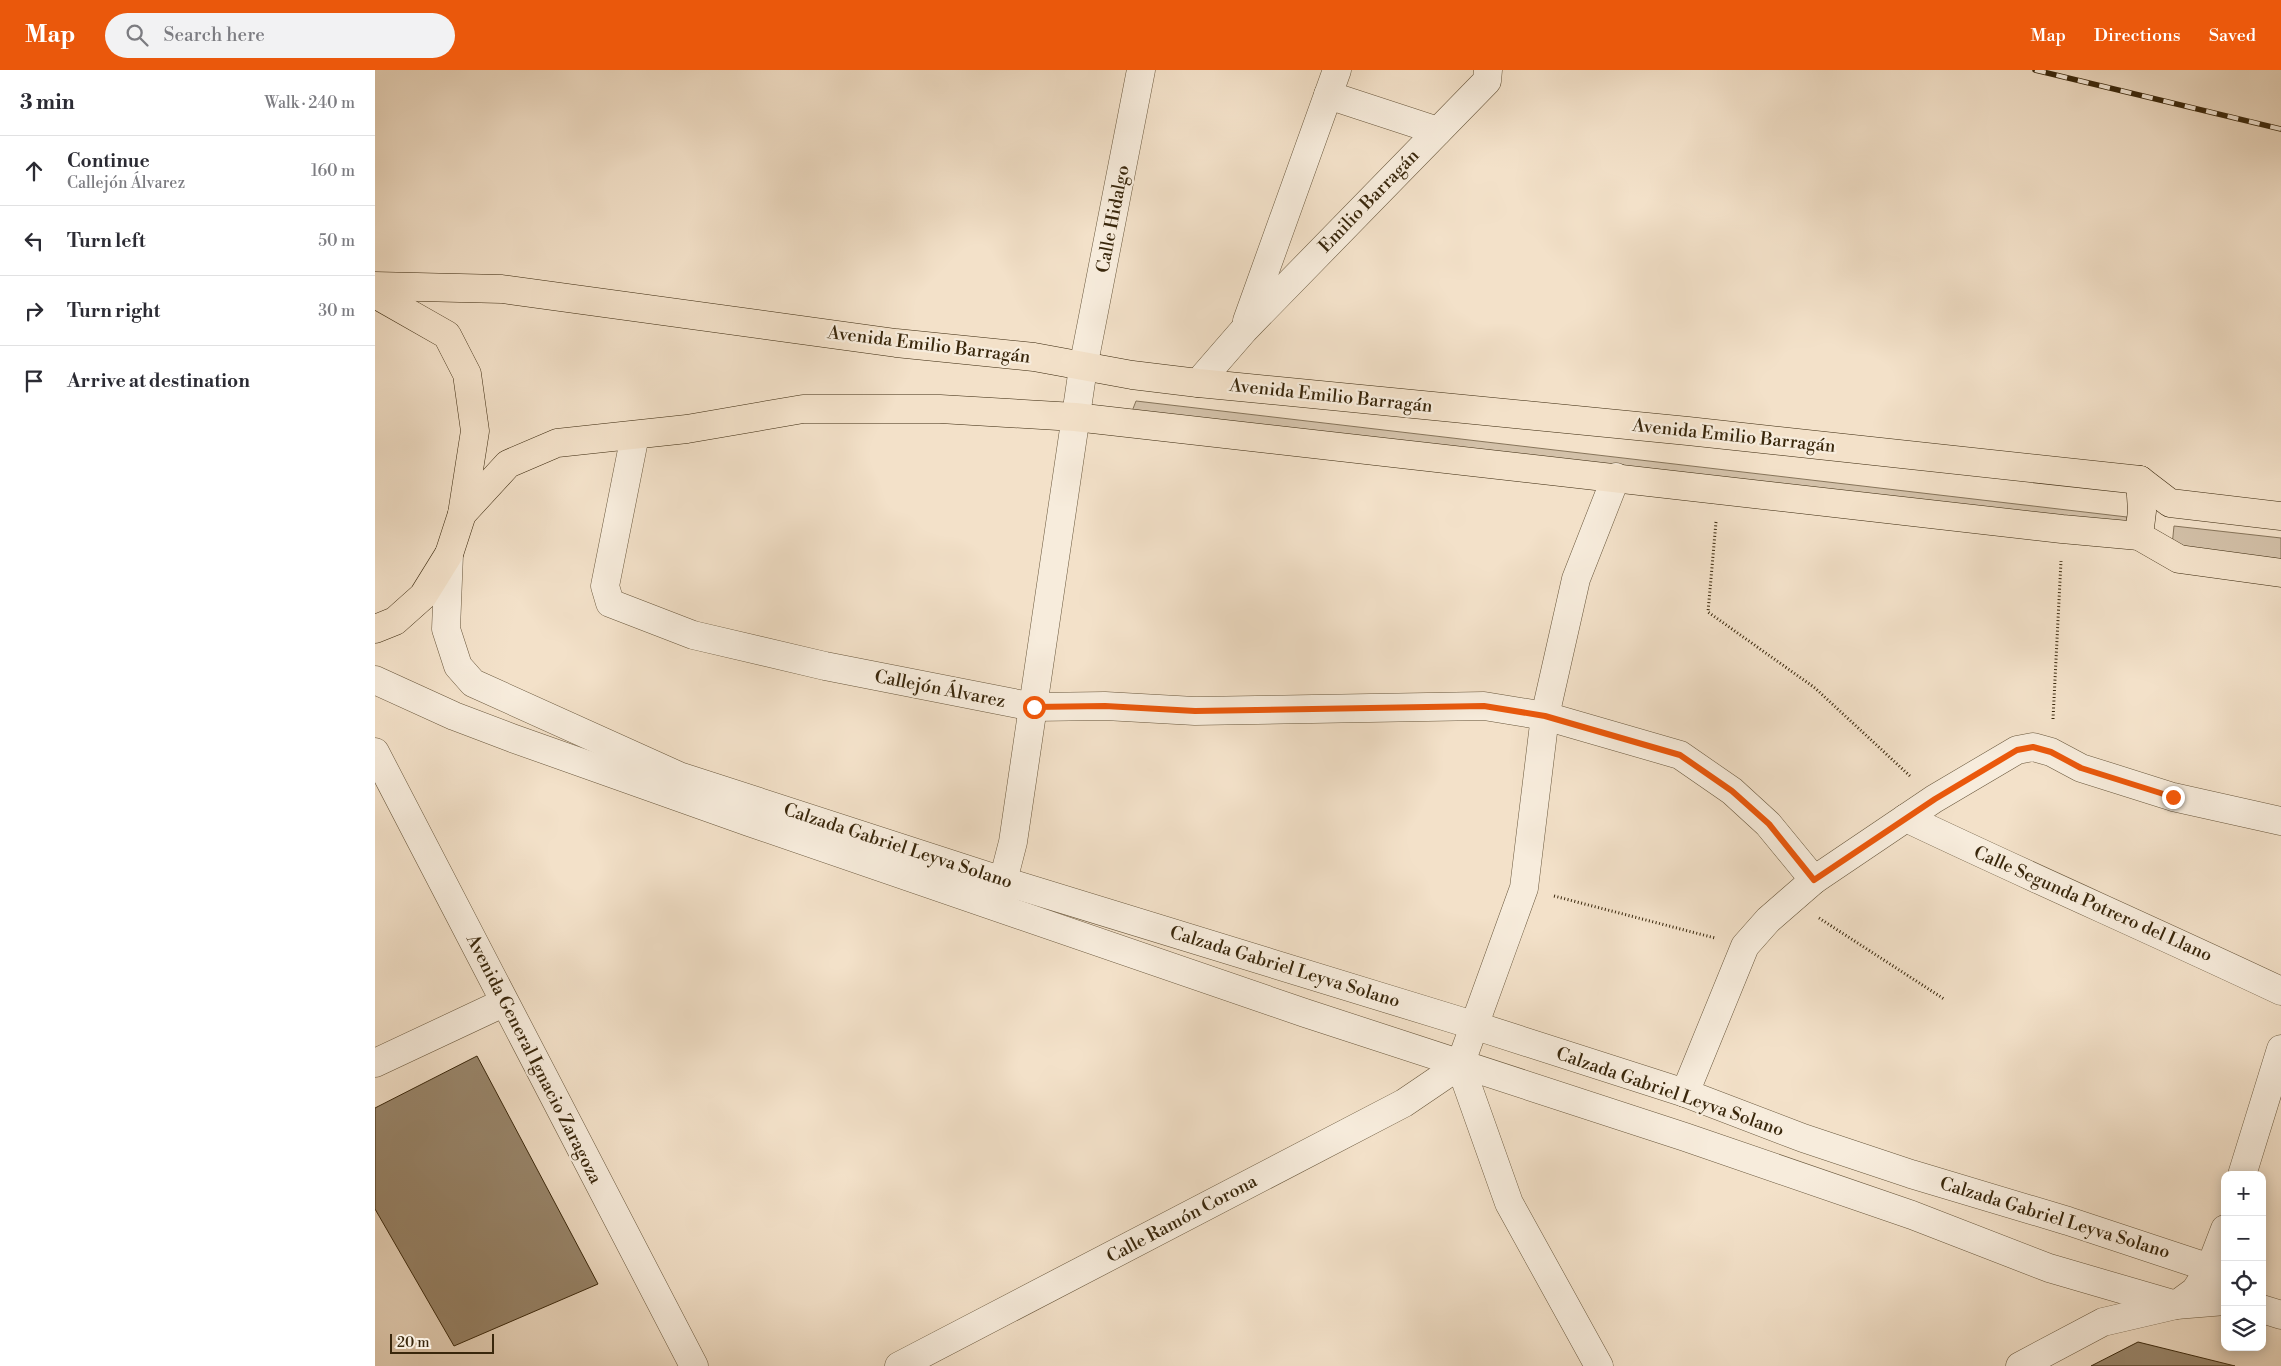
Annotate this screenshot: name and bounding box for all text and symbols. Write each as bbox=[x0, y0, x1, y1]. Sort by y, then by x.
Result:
search box bbox=[105, 13, 455, 58]
text: Map bbox=[25, 20, 75, 50]
icon: search bbox=[123, 21, 151, 49]
text: Search here bbox=[163, 23, 265, 47]
text: Map bbox=[2030, 24, 2066, 47]
text: Directions bbox=[2094, 24, 2181, 47]
text: Saved bbox=[2209, 24, 2256, 47]
text: 3 min bbox=[20, 90, 75, 116]
text: Walk · 240 m bbox=[264, 93, 355, 113]
street label: Emilio Barragán bbox=[1314, 144, 1424, 258]
text: Continue bbox=[67, 149, 150, 173]
icon: ahead bbox=[20, 157, 48, 185]
text: 160 m bbox=[311, 161, 355, 181]
street label: Calle Hidalgo bbox=[1091, 163, 1135, 275]
text: Callejón Álvarez bbox=[67, 173, 185, 193]
icon: left bbox=[20, 227, 48, 255]
text: Turn left bbox=[67, 229, 146, 253]
text: 50 m bbox=[318, 231, 355, 251]
icon: right bbox=[20, 297, 48, 325]
text: Turn right bbox=[67, 299, 160, 323]
text: 30 m bbox=[318, 301, 355, 321]
street label: Avenida Emilio Barragán bbox=[825, 321, 1032, 369]
icon: arrive bbox=[20, 367, 48, 395]
text: Arrive at destination bbox=[67, 369, 250, 393]
street label: Avenida Emilio Barragán bbox=[1227, 374, 1434, 418]
street label: Avenida Emilio Barragán bbox=[1630, 414, 1837, 458]
street label: Callejón Álvarez bbox=[873, 665, 1007, 713]
route start bbox=[1023, 696, 1046, 719]
route end bbox=[2162, 786, 2185, 809]
street label: Calzada Gabriel Leyva Solano bbox=[781, 798, 1015, 894]
street label: Calle Segunda Potrero del Llano bbox=[1970, 841, 2216, 967]
street label: Calzada Gabriel Leyva Solano bbox=[1167, 921, 1403, 1013]
street label: Avenida General Ignacio Zaragoza bbox=[461, 930, 607, 1188]
street label: Calzada Gabriel Leyva Solano bbox=[1553, 1042, 1787, 1142]
street label: Calle Ramón Corona bbox=[1103, 1169, 1262, 1268]
map controls bbox=[2221, 1171, 2266, 1351]
button: + bbox=[2221, 1171, 2266, 1216]
street label: Calzada Gabriel Leyva Solano bbox=[1937, 1172, 2173, 1264]
button: − bbox=[2221, 1216, 2266, 1261]
button: locate bbox=[2221, 1261, 2266, 1306]
button: layers bbox=[2221, 1306, 2266, 1351]
scale bar bbox=[390, 1331, 494, 1354]
text: 20 m bbox=[397, 1334, 429, 1352]

